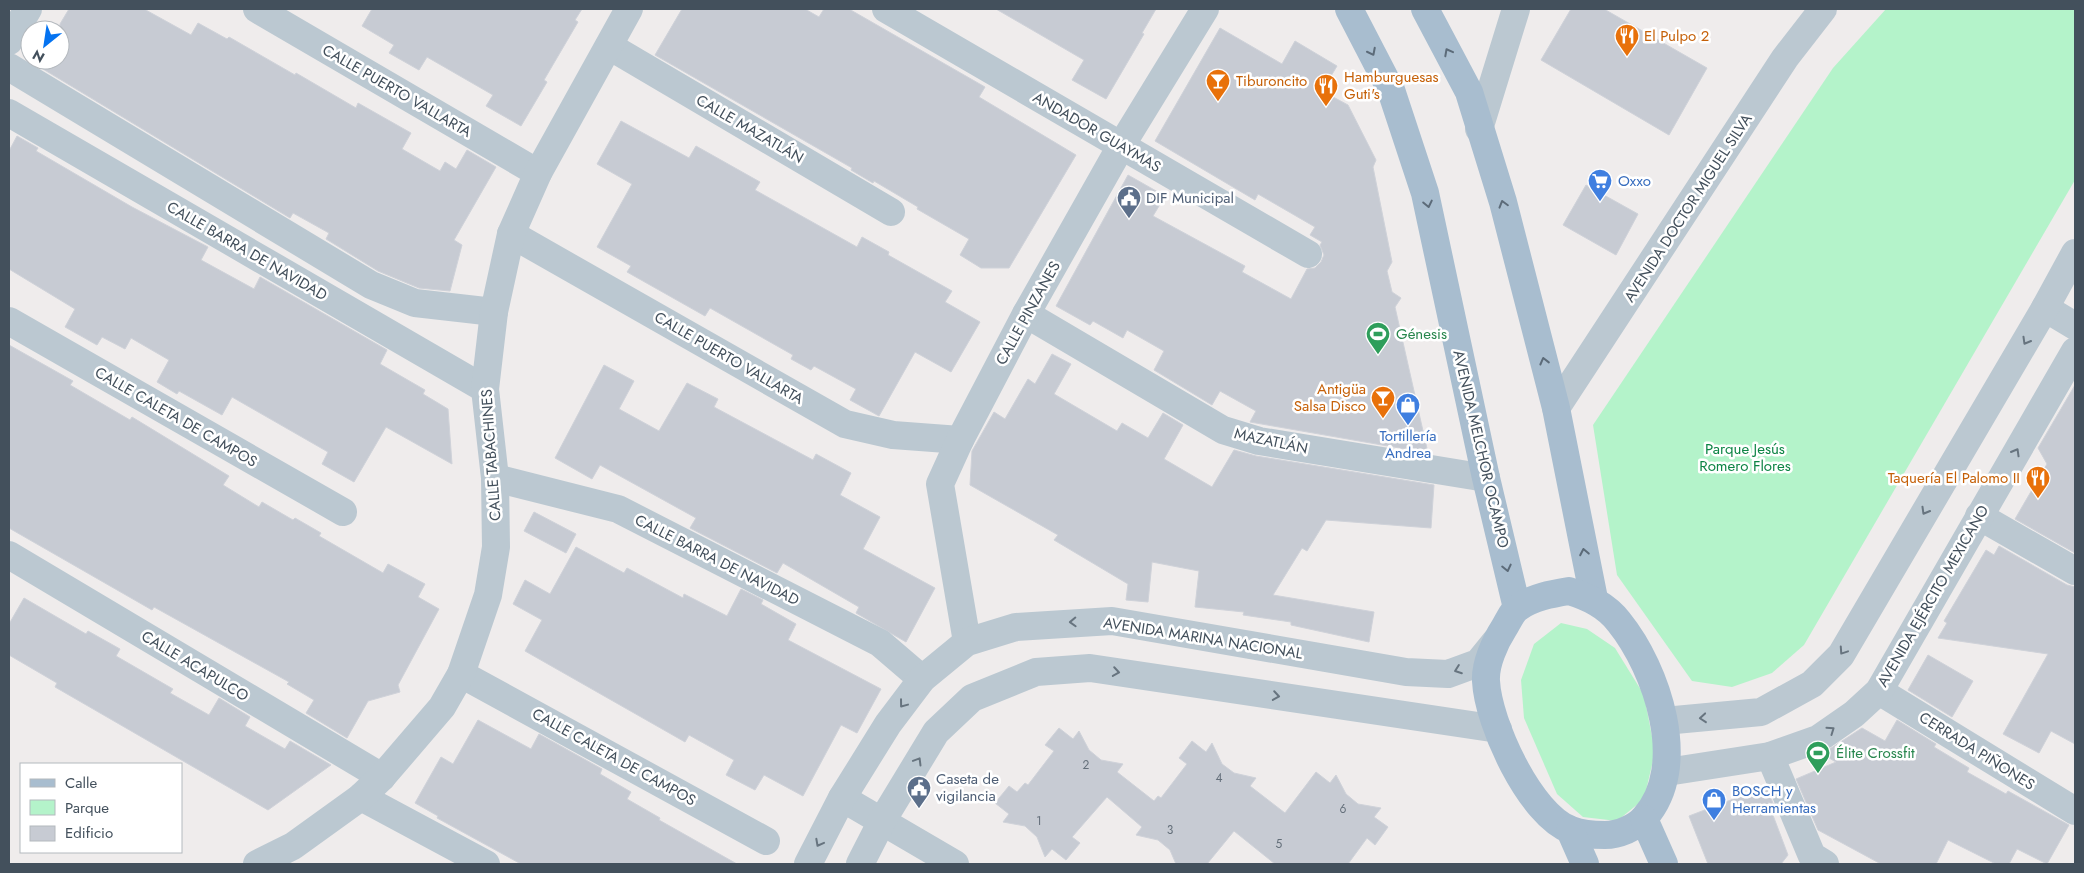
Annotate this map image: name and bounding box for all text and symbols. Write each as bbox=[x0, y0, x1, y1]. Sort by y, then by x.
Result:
north arrow bbox=[20, 20, 70, 70]
restaurant icon: El Pulpo 2 bbox=[1614, 23, 1640, 57]
place label: El Pulpo 2 bbox=[1644, 25, 1709, 47]
street label: CALLE PUERTO VALLARTA bbox=[318, 39, 476, 143]
text: N bbox=[29, 45, 48, 68]
one-way arrow bbox=[1366, 47, 1376, 56]
one-way arrow bbox=[1444, 48, 1454, 57]
place label: Hamburguesas Guti's bbox=[1344, 66, 1438, 105]
bar icon: Tiburoncito bbox=[1205, 68, 1231, 102]
place label: Tiburoncito bbox=[1236, 70, 1307, 92]
restaurant icon: Hamburguesas Guti's bbox=[1313, 73, 1339, 107]
street label: ANDADOR GUAYMAS bbox=[1029, 86, 1165, 178]
street label: CALLE MAZATLÁN bbox=[692, 89, 808, 169]
street label: AVENIDA DOCTOR MIGUEL SILVA bbox=[1619, 109, 1757, 307]
supermarket icon: Oxxo bbox=[1587, 168, 1613, 202]
place label: Oxxo bbox=[1618, 170, 1651, 192]
public building icon: DIF Municipal bbox=[1116, 185, 1142, 219]
place label: DIF Municipal bbox=[1146, 187, 1234, 209]
street label: CALLE BARRA DE NAVIDAD bbox=[163, 196, 331, 306]
one-way arrow bbox=[1422, 200, 1432, 209]
one-way arrow bbox=[1499, 200, 1509, 208]
street label: CALLE PINZANES bbox=[990, 257, 1066, 369]
street label: CALLE PUERTO VALLARTA bbox=[650, 306, 808, 410]
sports icon: Génesis bbox=[1365, 321, 1391, 355]
place label: Génesis bbox=[1396, 323, 1447, 345]
one-way arrow bbox=[2022, 335, 2032, 344]
street label: AVENIDA MELCHOR OCAMPO bbox=[1448, 348, 1515, 550]
one-way arrow bbox=[1539, 357, 1550, 366]
street label: CALLE CALETA DE CAMPOS bbox=[91, 361, 261, 473]
place label: Antigüa Salsa Disco bbox=[1294, 378, 1366, 417]
bar icon: Antigüa Salsa Disco bbox=[1370, 385, 1396, 419]
street label: CALLE TABACHINES bbox=[475, 388, 507, 522]
shop icon: Tortillería Andrea bbox=[1395, 392, 1421, 426]
street label: MAZATLÁN bbox=[1232, 422, 1310, 460]
place label: Tortillería Andrea bbox=[1379, 425, 1437, 464]
park label: Parque Jesús Romero Flores bbox=[1699, 438, 1791, 477]
one-way arrow bbox=[2010, 448, 2020, 457]
restaurant icon: Taquería El Palomo II bbox=[2025, 465, 2051, 499]
place label: Taquería El Palomo II bbox=[1888, 467, 2020, 489]
street label: AVENIDA EJÉRCITO MEXICANO bbox=[1872, 501, 1994, 691]
one-way arrow bbox=[1922, 506, 1932, 515]
street label: CALLE BARRA DE NAVIDAD bbox=[631, 509, 803, 611]
one-way arrow bbox=[1580, 547, 1590, 556]
one-way arrow bbox=[1501, 563, 1512, 572]
street label: AVENIDA MARINA NACIONAL bbox=[1102, 611, 1304, 665]
one-way arrow bbox=[1068, 617, 1076, 628]
street label: CALLE ACAPULCO bbox=[137, 625, 253, 707]
one-way arrow bbox=[1839, 645, 1849, 654]
one-way arrow bbox=[1454, 664, 1462, 674]
one-way arrow bbox=[1111, 666, 1120, 676]
one-way arrow bbox=[1273, 690, 1281, 701]
one-way arrow bbox=[900, 698, 909, 708]
street label: CALLE CALETA DE CAMPOS bbox=[528, 703, 700, 811]
street label: CERRADA PIÑONES bbox=[1915, 706, 2039, 796]
one-way arrow bbox=[1698, 712, 1706, 723]
one-way arrow bbox=[1825, 727, 1835, 736]
sports icon: Élite Crossfit bbox=[1805, 740, 1831, 774]
place label: Élite Crossfit bbox=[1836, 742, 1915, 764]
house number: 2 bbox=[1083, 756, 1090, 774]
one-way arrow bbox=[912, 757, 922, 766]
legend bbox=[20, 763, 182, 853]
place label: Caseta de vigilancia bbox=[936, 768, 999, 807]
house number: 4 bbox=[1216, 769, 1223, 787]
text: Calle bbox=[65, 772, 97, 794]
public building icon: Caseta de vigilancia bbox=[906, 775, 932, 809]
place label: BOSCH y Herramientas bbox=[1732, 780, 1816, 819]
shop icon: BOSCH y Herramientas bbox=[1701, 787, 1727, 821]
text: Parque bbox=[65, 797, 109, 819]
house number: 6 bbox=[1340, 800, 1347, 818]
house number: 1 bbox=[1036, 812, 1042, 830]
house number: 3 bbox=[1167, 821, 1174, 839]
text: Edificio bbox=[65, 822, 113, 844]
house number: 5 bbox=[1276, 835, 1283, 853]
one-way arrow bbox=[815, 837, 825, 846]

